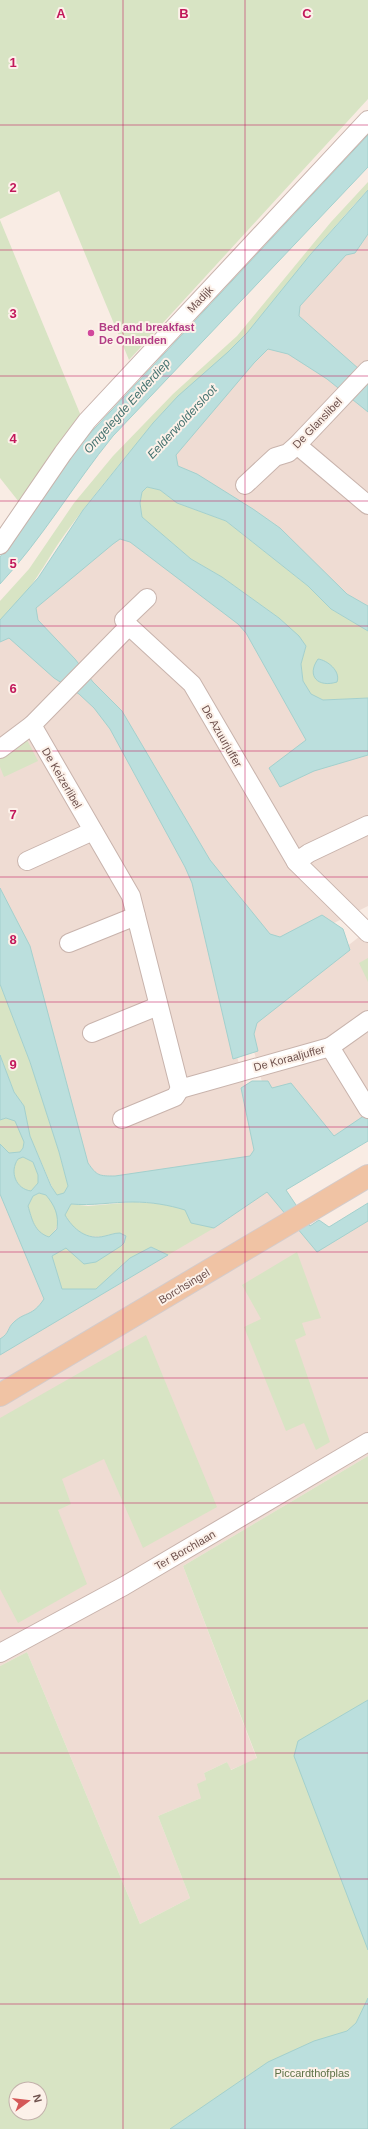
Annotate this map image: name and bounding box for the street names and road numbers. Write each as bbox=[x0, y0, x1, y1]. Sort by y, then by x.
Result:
street label: Madijk bbox=[185, 283, 216, 315]
street label: De Glanslibel bbox=[290, 395, 344, 451]
street label: De Azuurjuffer bbox=[199, 703, 245, 769]
street label: De Keizerlibel bbox=[40, 746, 84, 810]
street label: De Koraaljuffer bbox=[252, 1043, 326, 1073]
street label: Borchsingel bbox=[156, 1266, 212, 1306]
street label: Ter Borchlaan bbox=[153, 1528, 217, 1572]

